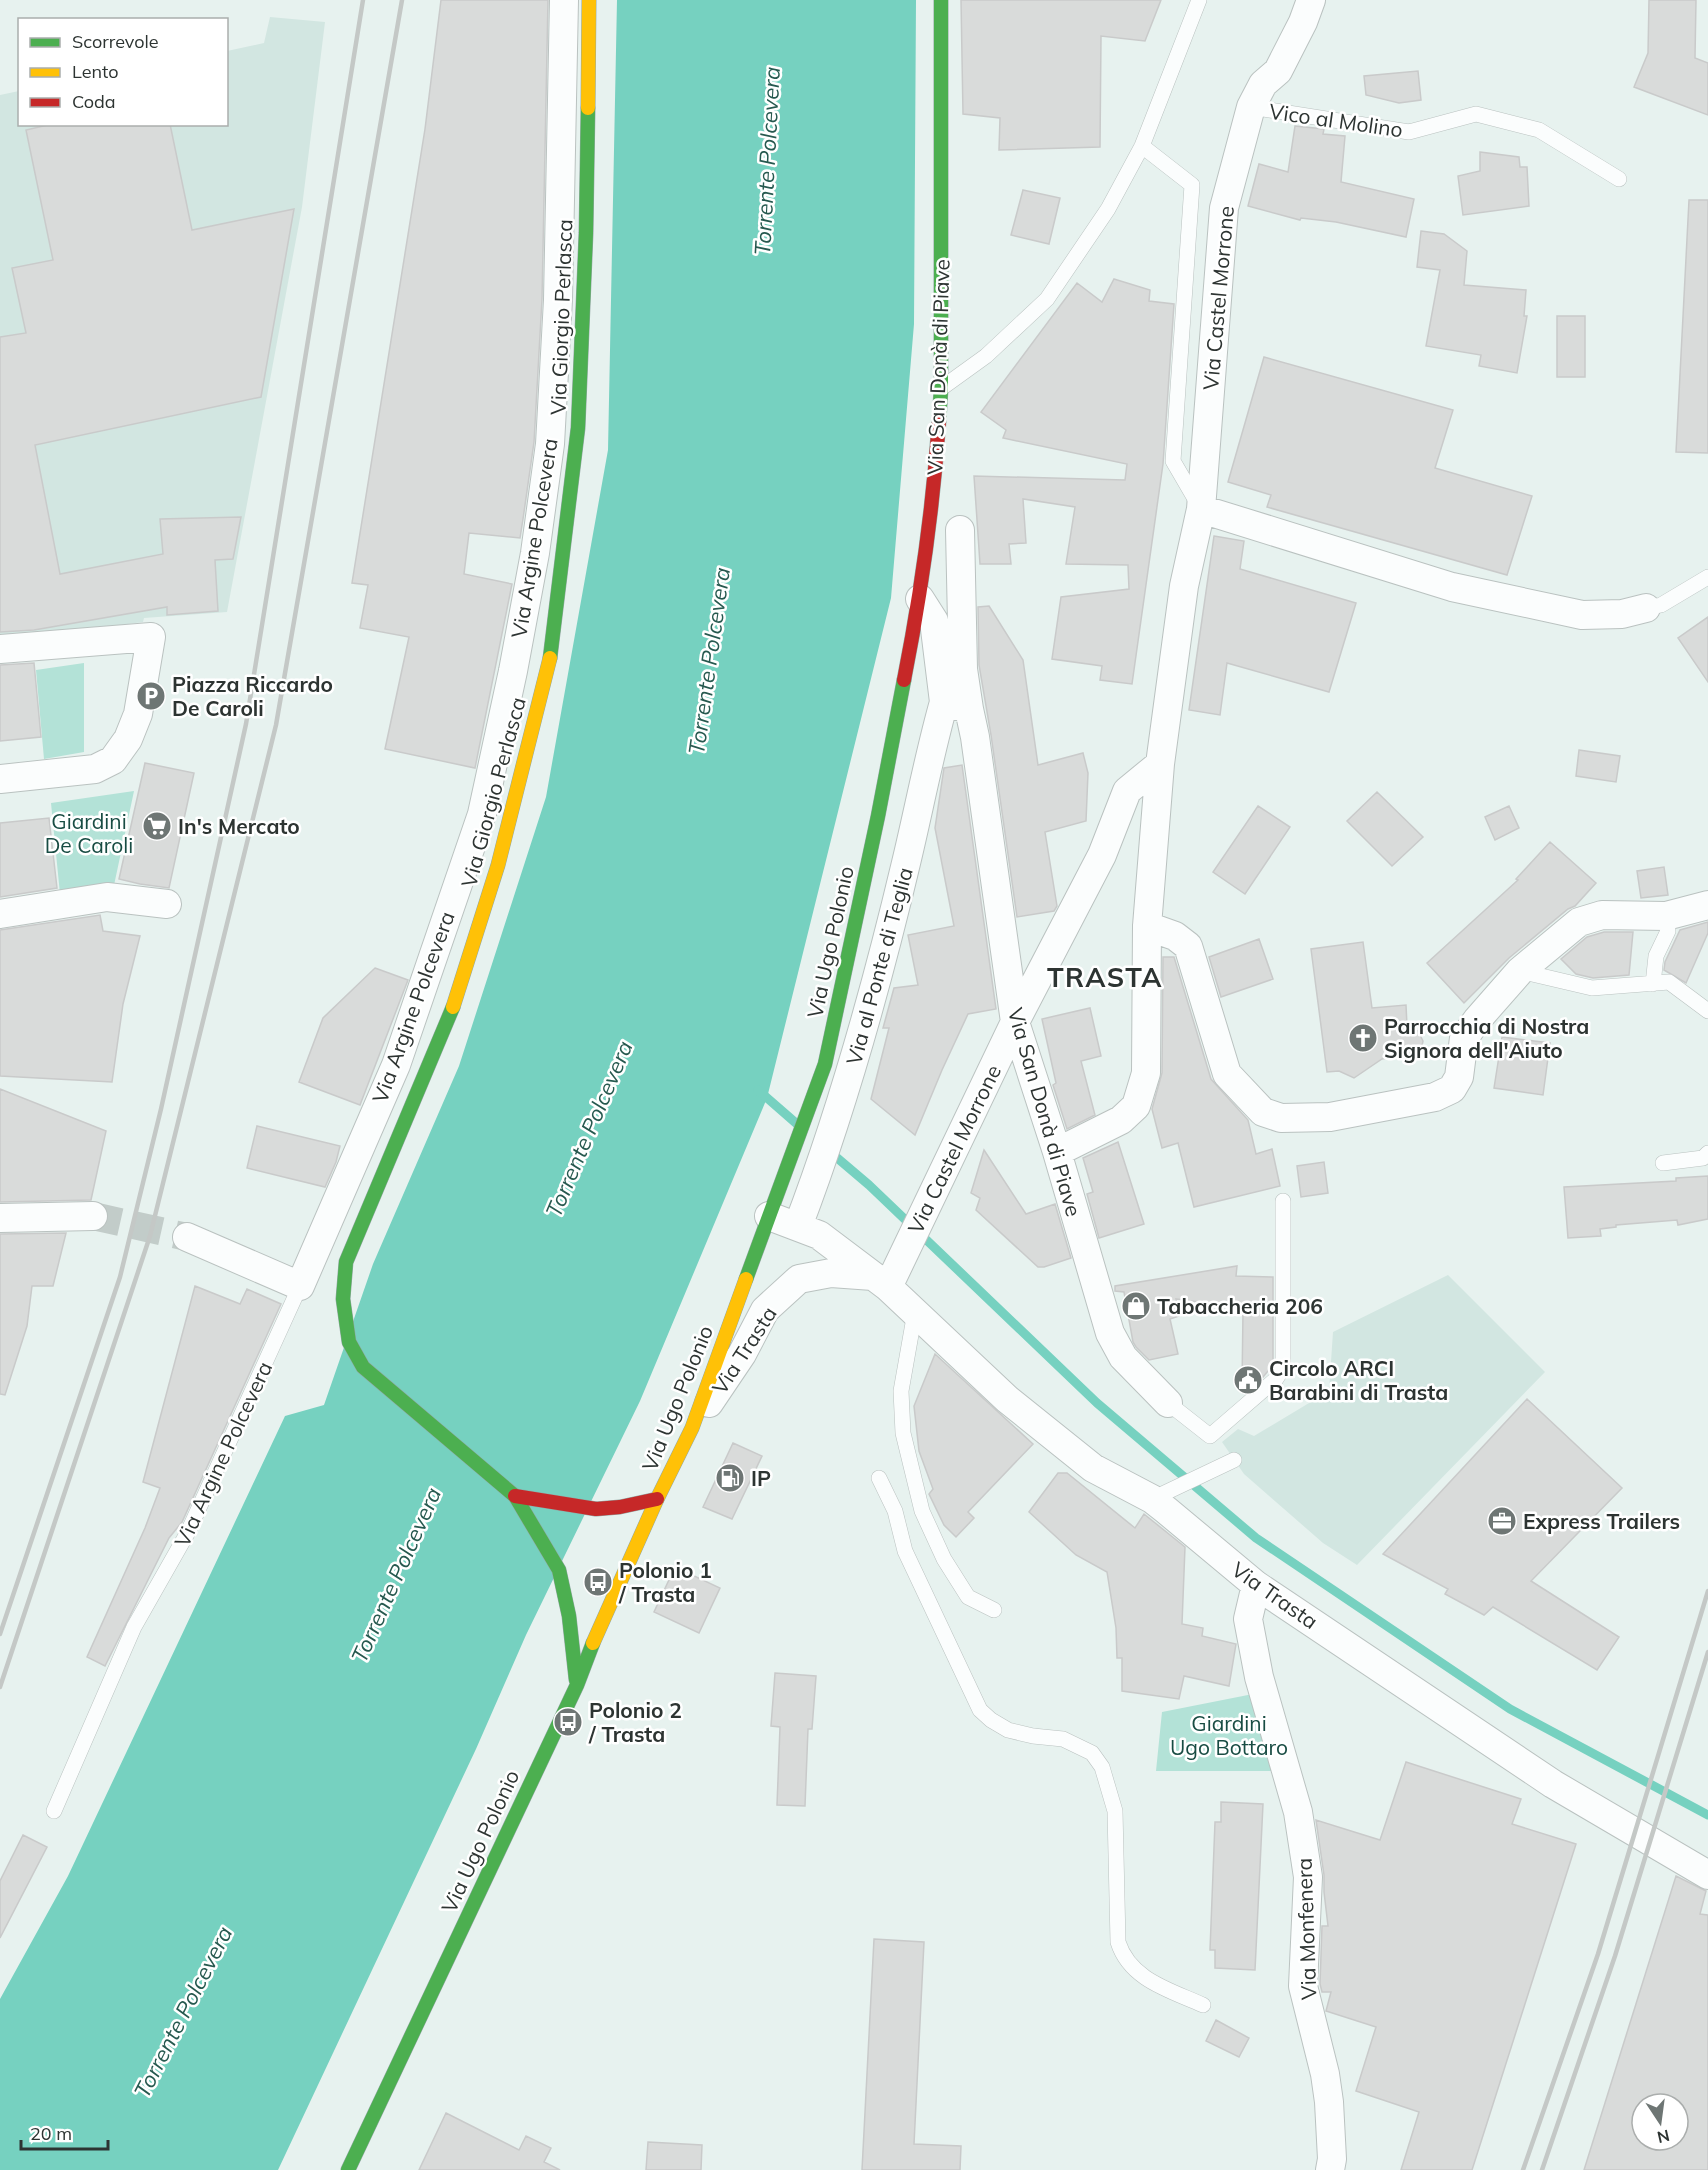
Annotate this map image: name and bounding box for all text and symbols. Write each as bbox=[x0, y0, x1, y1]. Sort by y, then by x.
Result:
legend bbox=[18, 18, 228, 126]
text: Scorrevole bbox=[72, 30, 159, 53]
text: Lento bbox=[72, 60, 119, 83]
water label: Torrente Polcevera bbox=[748, 66, 786, 256]
text: Coda bbox=[72, 90, 116, 113]
street label: Vico al Molino bbox=[1267, 98, 1405, 142]
street label: Via Castel Morrone bbox=[1197, 205, 1239, 391]
street label: Via Giorgio Perlasca bbox=[545, 219, 577, 415]
street label: Via San Donà di Piave bbox=[921, 259, 955, 475]
street label: Via Argine Polcevera bbox=[505, 436, 563, 640]
water label: Torrente Polcevera bbox=[682, 566, 736, 756]
place label: Piazza Riccardo De Caroli bbox=[172, 671, 333, 721]
parking icon: Piazza Riccardo De Caroli bbox=[135, 680, 167, 712]
street label: Via Giorgio Perlasca bbox=[455, 694, 531, 890]
park label: Giardini De Caroli bbox=[45, 808, 133, 858]
supermarket icon: In's Mercato bbox=[141, 810, 173, 842]
place label: In's Mercato bbox=[178, 813, 300, 839]
street label: Via Ugo Polonio bbox=[801, 864, 859, 1020]
street label: Via al Ponte di Teglia bbox=[840, 864, 918, 1068]
street label: Via Argine Polcevera bbox=[366, 908, 460, 1106]
district label: TRASTA bbox=[1047, 960, 1163, 994]
street label: Via San Donà di Piave bbox=[1003, 1005, 1087, 1219]
place label: Parrocchia di Nostra Signora dell'Aiuto bbox=[1384, 1013, 1589, 1063]
church icon: Parrocchia di Nostra Signora dell'Aiuto bbox=[1347, 1022, 1379, 1054]
water label: Torrente Polcevera bbox=[539, 1037, 639, 1221]
street label: Via Castel Morrone bbox=[902, 1060, 1006, 1238]
shop icon: Tabaccheria 206 bbox=[1120, 1290, 1152, 1322]
place label: Tabaccheria 206 bbox=[1157, 1293, 1323, 1319]
street label: Via Trasta bbox=[706, 1301, 782, 1399]
street label: Via Ugo Polonio bbox=[636, 1321, 718, 1475]
place label: Circolo ARCI Barabini di Trasta bbox=[1269, 1355, 1448, 1405]
street label: Via Argine Polcevera bbox=[169, 1357, 277, 1551]
public building icon: Circolo ARCI Barabini di Trasta bbox=[1232, 1364, 1264, 1396]
fuel station icon: IP bbox=[714, 1462, 746, 1494]
place label: IP bbox=[751, 1465, 771, 1491]
water label: Torrente Polcevera bbox=[345, 1483, 447, 1667]
office icon: Express Trailers bbox=[1486, 1505, 1518, 1537]
place label: Express Trailers bbox=[1523, 1508, 1680, 1534]
street label: Via Trasta bbox=[1227, 1556, 1323, 1634]
place label: Polonio 1 / Trasta bbox=[618, 1557, 712, 1607]
bus stop icon: Polonio 1 / Trasta bbox=[582, 1566, 614, 1598]
place label: Polonio 2 / Trasta bbox=[588, 1697, 682, 1747]
bus stop icon: Polonio 2 / Trasta bbox=[552, 1706, 584, 1738]
park label: Giardini Ugo Bottaro bbox=[1170, 1710, 1288, 1760]
street label: Via Ugo Polonio bbox=[436, 1765, 524, 1917]
street label: Via Monfenera bbox=[1291, 1858, 1321, 2000]
water label: Torrente Polcevera bbox=[128, 1922, 238, 2102]
north arrow bbox=[1630, 2092, 1690, 2152]
scale bar bbox=[21, 2113, 108, 2151]
text: 20 m bbox=[30, 2122, 72, 2145]
text: N bbox=[1655, 2126, 1672, 2148]

